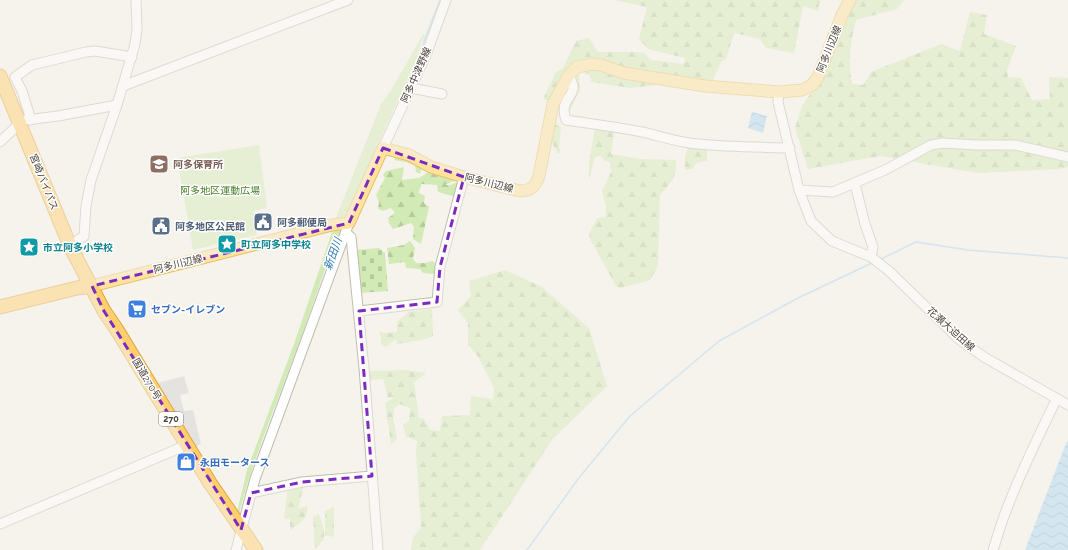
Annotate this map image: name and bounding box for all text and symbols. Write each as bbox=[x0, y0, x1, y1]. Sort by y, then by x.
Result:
street label: 阿多川辺線 bbox=[815, 24, 843, 74]
street label: 阿多中津野線 bbox=[399, 45, 433, 105]
street label: 宮崎バイパス bbox=[28, 152, 60, 212]
school or university icon: 阿多保育所 bbox=[148, 153, 170, 175]
place label: 阿多保育所 bbox=[173, 159, 223, 170]
street label: 阿多川辺線 bbox=[463, 172, 515, 194]
park label: 阿多地区運動広場 bbox=[180, 185, 260, 196]
public building icon: 阿多郵便局 bbox=[252, 211, 274, 233]
public building icon: 阿多地区公民館 bbox=[150, 215, 172, 237]
place label: 阿多郵便局 bbox=[277, 217, 327, 228]
place label: 阿多地区公民館 bbox=[175, 221, 245, 232]
place icon: 町立阿多中学校 bbox=[216, 233, 238, 255]
water label: 新田川 bbox=[321, 235, 345, 272]
place icon: 市立阿多小学校 bbox=[18, 236, 40, 258]
place label: 町立阿多中学校 bbox=[241, 239, 311, 250]
place label: 市立阿多小学校 bbox=[43, 242, 113, 253]
street label: 阿多川辺線 bbox=[152, 253, 204, 275]
supermarket icon: セブン-イレブン bbox=[126, 298, 148, 320]
place label: セブン-イレブン bbox=[151, 304, 225, 315]
street label: 花瀬大迫田線 bbox=[925, 305, 977, 353]
street label: 国道270号 bbox=[130, 356, 164, 402]
road number: 270 bbox=[159, 412, 183, 426]
shop icon: 永田モータース bbox=[175, 451, 197, 473]
place label: 永田モータース bbox=[200, 457, 270, 468]

